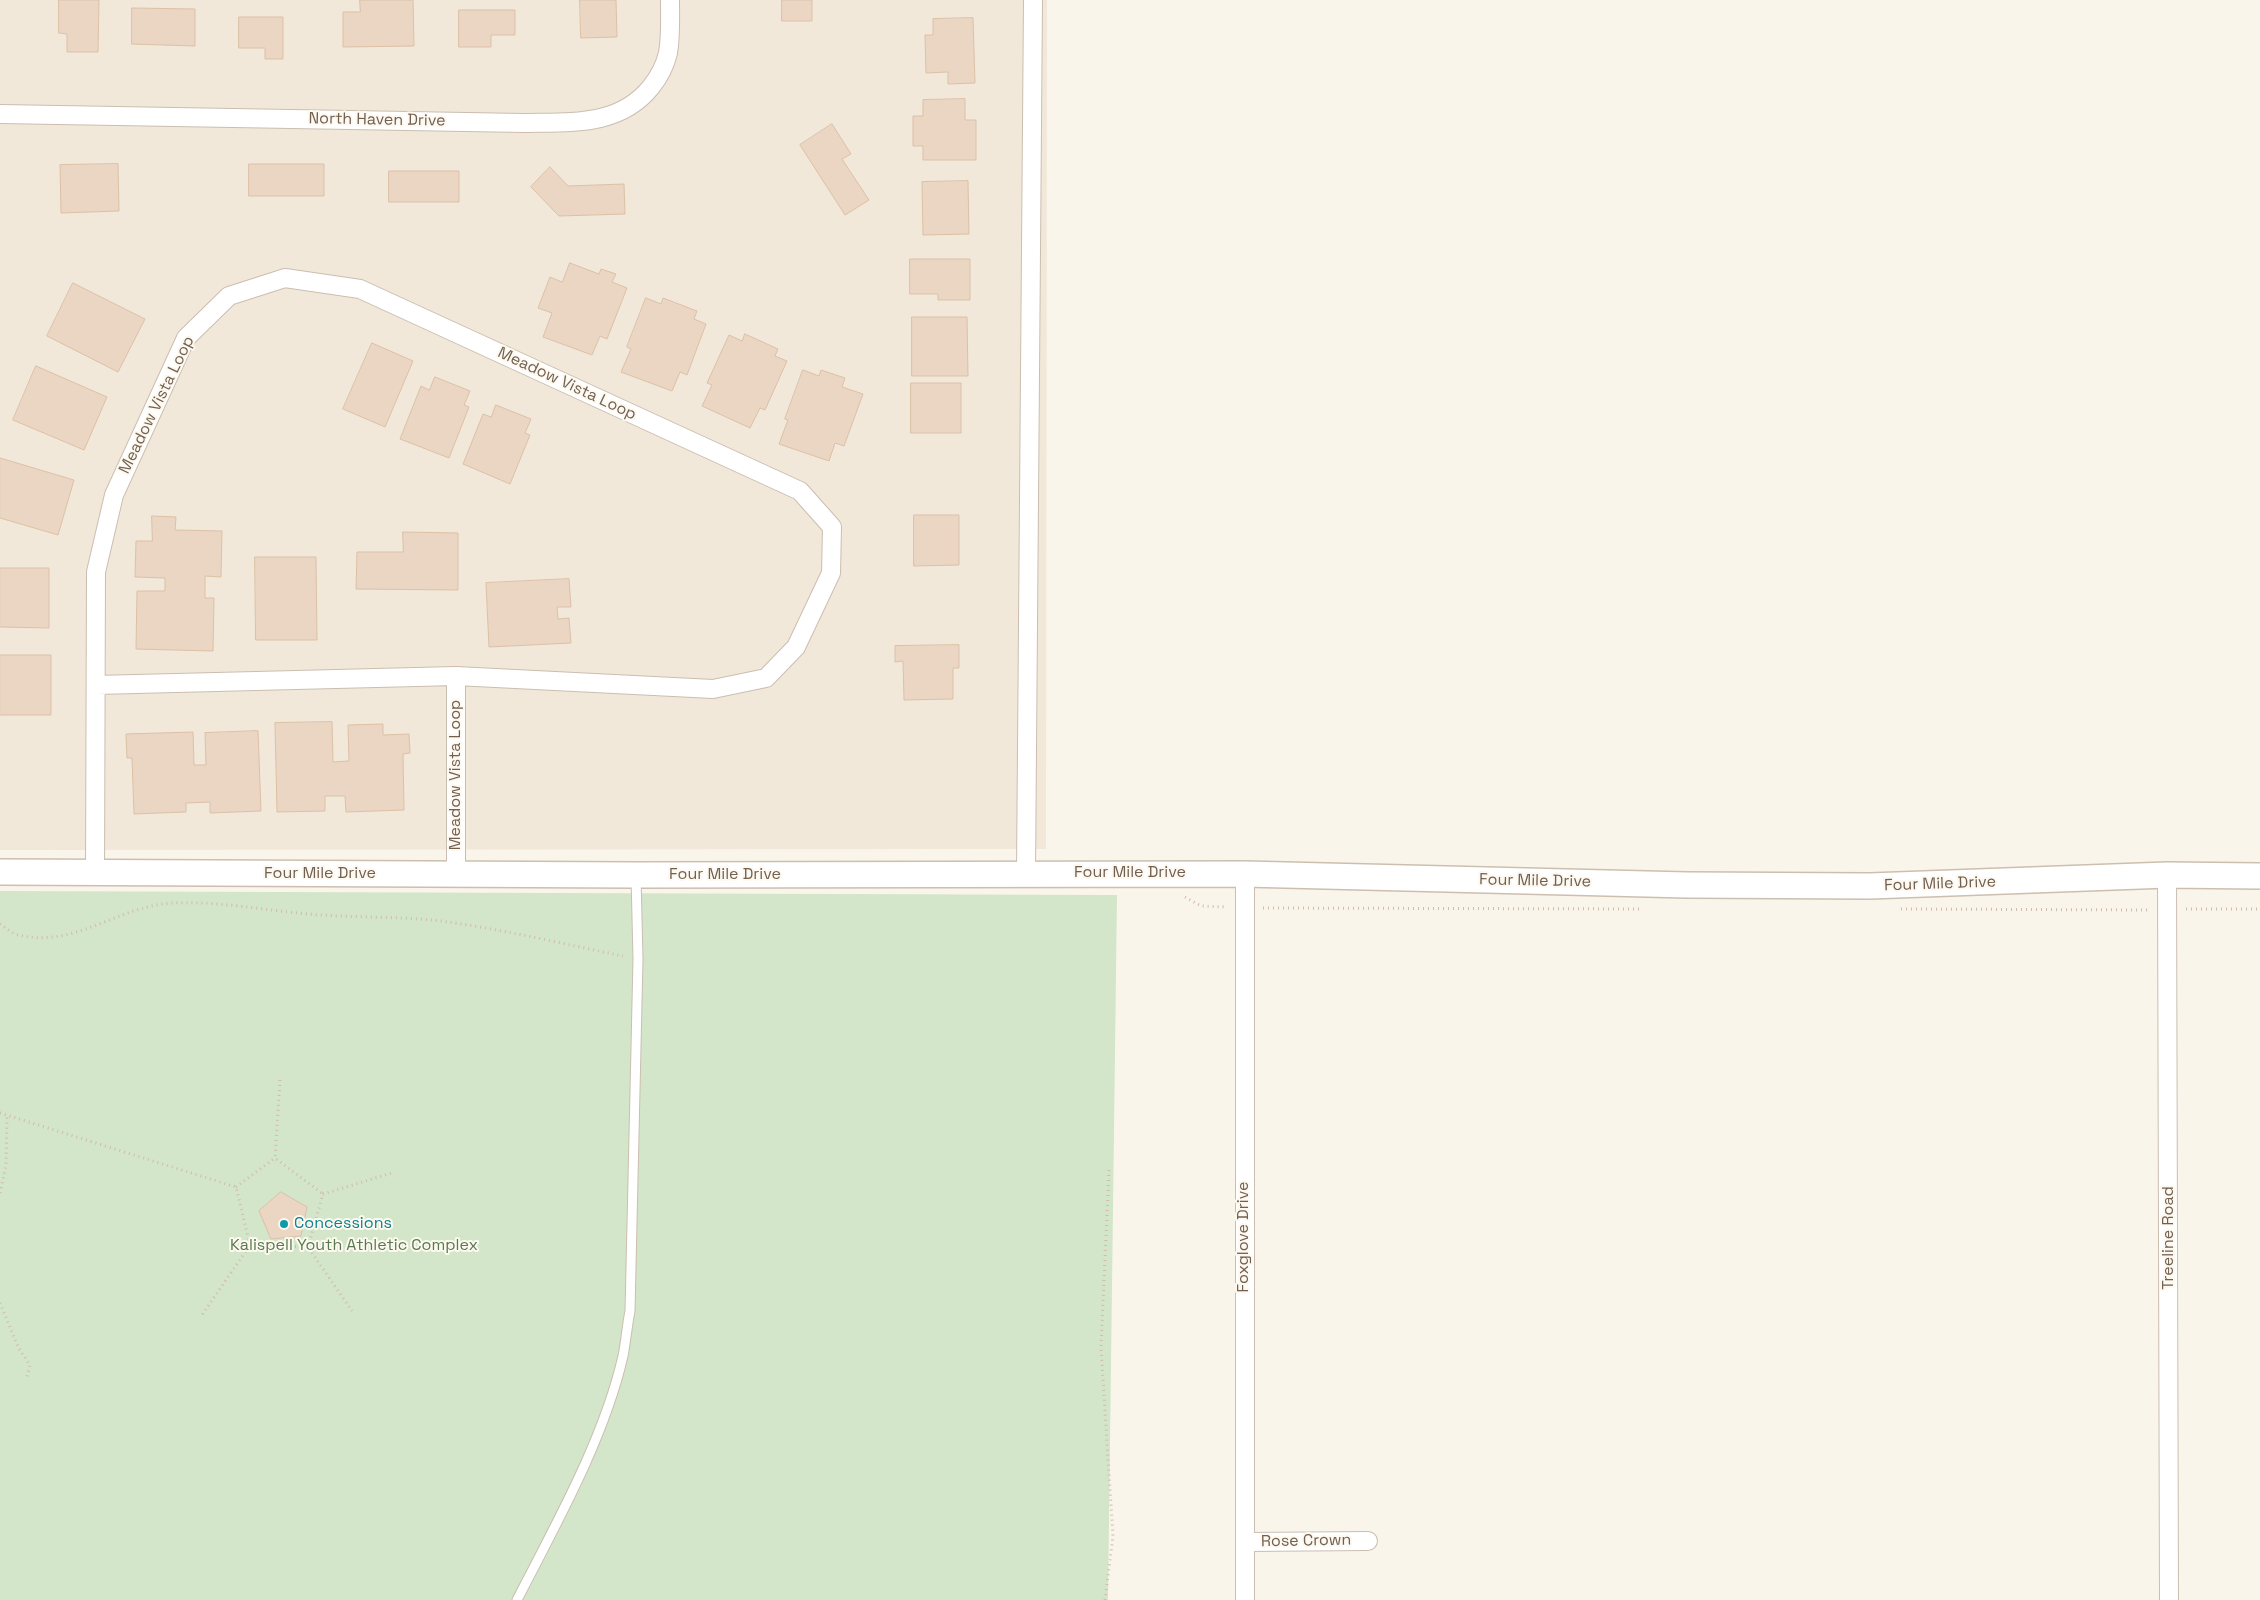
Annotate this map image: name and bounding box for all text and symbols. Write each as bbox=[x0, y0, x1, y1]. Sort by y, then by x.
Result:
street label: North Haven Drive bbox=[308, 109, 446, 131]
street label: Meadow Vista Loop bbox=[115, 333, 199, 477]
street label: Meadow Vista Loop bbox=[495, 343, 639, 425]
street label: Meadow Vista Loop bbox=[446, 700, 466, 850]
street label: Four Mile Drive bbox=[1074, 863, 1186, 883]
street label: Four Mile Drive bbox=[264, 864, 376, 884]
street label: Four Mile Drive bbox=[669, 865, 781, 885]
street label: Four Mile Drive bbox=[1479, 870, 1591, 892]
street label: Four Mile Drive bbox=[1884, 872, 1996, 896]
street label: Foxglove Drive bbox=[1234, 1182, 1254, 1292]
street label: Treeline Road bbox=[2159, 1186, 2179, 1290]
place label: Concessions bbox=[294, 1214, 392, 1234]
marker: Concessions bbox=[278, 1218, 290, 1230]
park label: Kalispell Youth Athletic Complex bbox=[230, 1236, 478, 1256]
street label: Rose Crown bbox=[1261, 1531, 1351, 1551]

